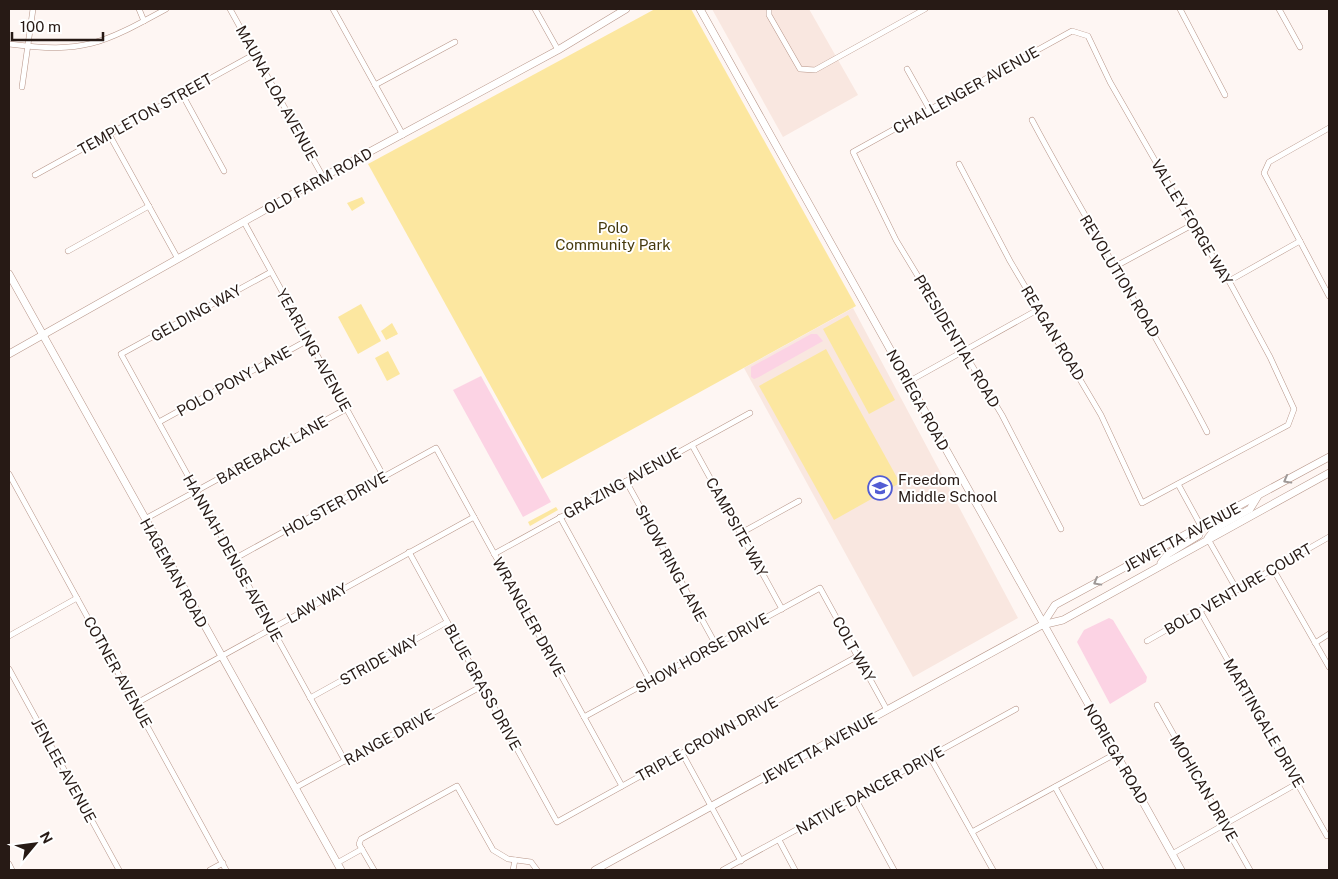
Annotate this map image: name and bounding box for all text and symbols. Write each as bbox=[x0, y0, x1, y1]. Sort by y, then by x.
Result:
scale bar bbox=[12, 10, 104, 42]
text: 100 m bbox=[20, 18, 61, 35]
street label: MAUNA LOA AVENUE bbox=[233, 22, 321, 164]
street label: CHALLENGER AVENUE bbox=[890, 43, 1042, 137]
street label: TEMPLETON STREET bbox=[75, 70, 215, 158]
street label: OLD FARM ROAD bbox=[261, 144, 375, 218]
street label: VALLEY FORGE WAY bbox=[1148, 156, 1236, 288]
street label: REVOLUTION ROAD bbox=[1077, 212, 1163, 340]
park label: Polo Community Park bbox=[555, 219, 671, 253]
street label: PRESIDENTIAL ROAD bbox=[911, 271, 1003, 411]
street label: GELDING WAY bbox=[148, 281, 244, 345]
street label: REAGAN ROAD bbox=[1018, 282, 1088, 384]
street label: YEARLING AVENUE bbox=[273, 286, 355, 414]
street label: POLO PONY LANE bbox=[174, 342, 294, 420]
street label: NORIEGA ROAD bbox=[883, 347, 953, 453]
street label: BAREBACK LANE bbox=[213, 412, 331, 488]
street label: GRAZING AVENUE bbox=[561, 444, 683, 522]
street label: HOLSTER DRIVE bbox=[280, 468, 390, 540]
place label: Freedom Middle School bbox=[898, 471, 997, 505]
street label: HANNAH DENISE AVENUE bbox=[180, 472, 286, 644]
street label: CAMPSITE WAY bbox=[703, 474, 771, 580]
one-way arrow bbox=[1283, 474, 1292, 484]
school or university icon: Freedom Middle School bbox=[867, 475, 893, 501]
street label: JEWETTA AVENUE bbox=[1121, 499, 1243, 575]
street label: SHOW RING LANE bbox=[632, 502, 710, 624]
street label: HAGEMAN ROAD bbox=[137, 515, 211, 631]
street label: BOLD VENTURE COURT bbox=[1161, 540, 1315, 638]
street label: WRANGLER DRIVE bbox=[489, 554, 569, 680]
one-way arrow bbox=[1094, 576, 1103, 586]
street label: LAW WAY bbox=[284, 579, 350, 627]
street label: SHOW HORSE DRIVE bbox=[632, 609, 772, 697]
street label: COTNER AVENUE bbox=[80, 613, 156, 731]
street label: COLT WAY bbox=[829, 613, 879, 685]
street label: BLUE GRASS DRIVE bbox=[441, 621, 525, 753]
street label: STRIDE WAY bbox=[337, 631, 421, 689]
street label: MARTINGALE DRIVE bbox=[1220, 656, 1308, 790]
street label: TRIPLE CROWN DRIVE bbox=[633, 693, 781, 785]
street label: NORIEGA ROAD bbox=[1080, 701, 1152, 807]
street label: RANGE DRIVE bbox=[341, 705, 437, 769]
street label: JEWETTA AVENUE bbox=[758, 709, 880, 787]
street label: JENLEE AVENUE bbox=[28, 715, 100, 825]
street label: MOHICAN DRIVE bbox=[1167, 732, 1241, 844]
street label: NATIVE DANCER DRIVE bbox=[793, 742, 947, 838]
north arrow bbox=[10, 819, 60, 869]
text: N bbox=[37, 829, 56, 846]

